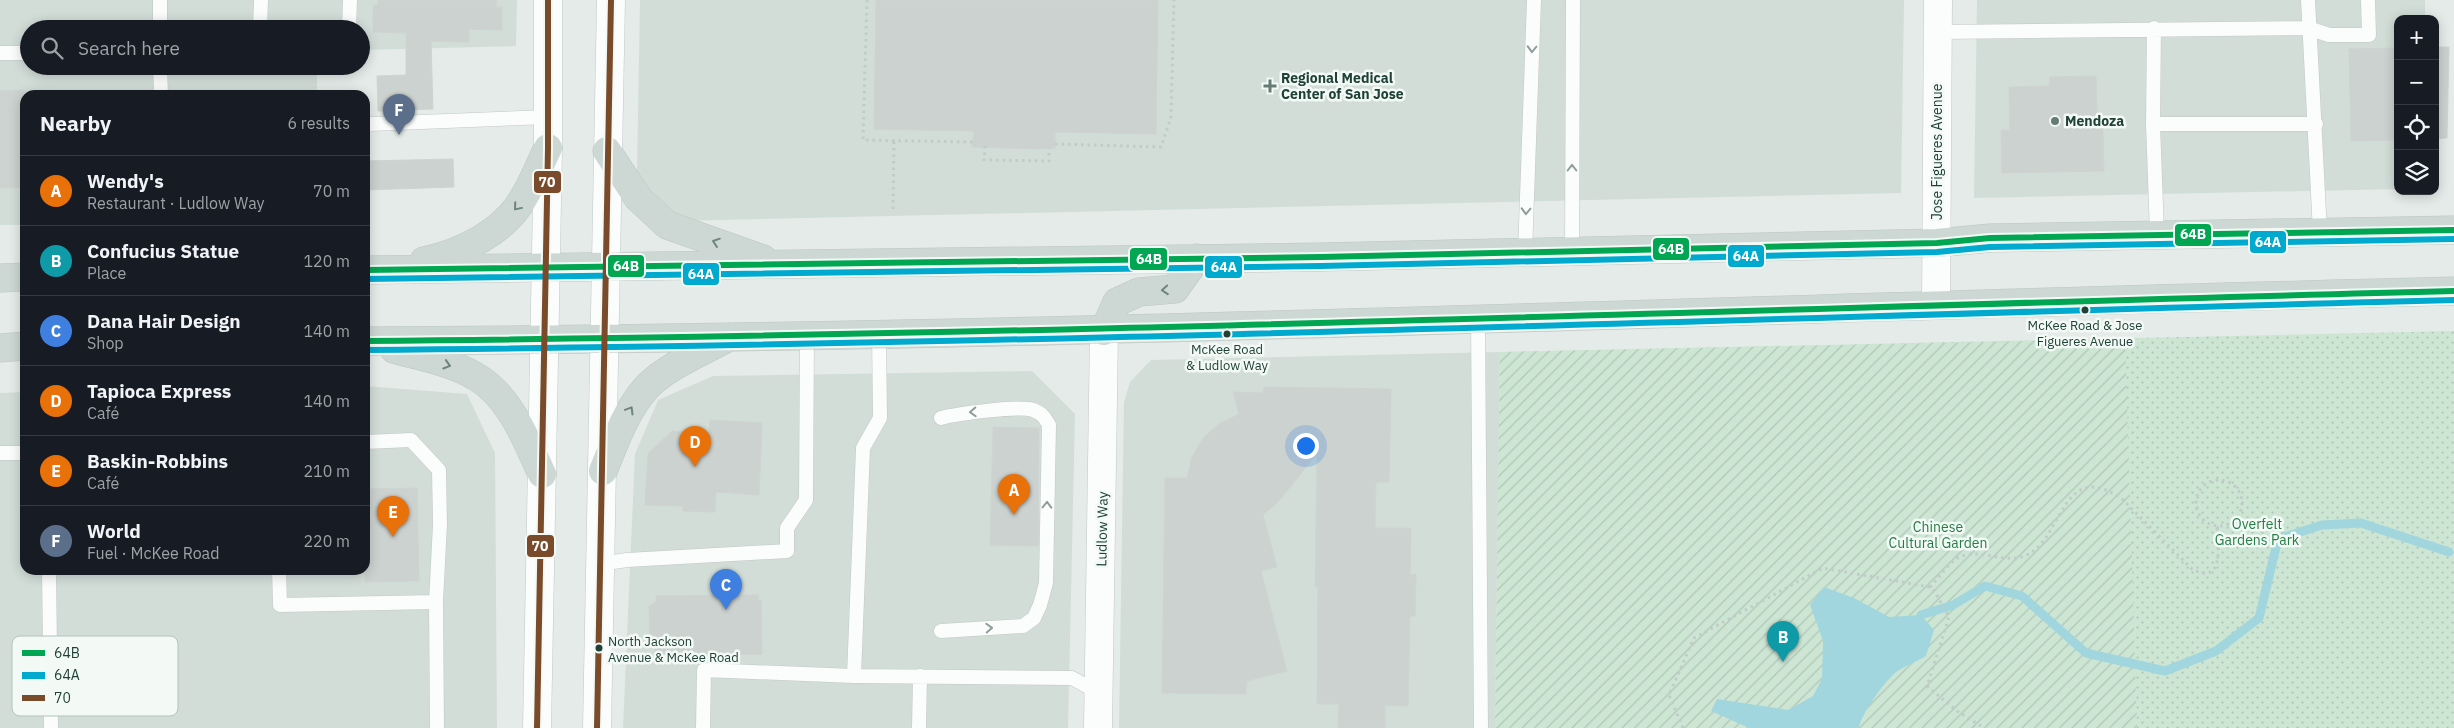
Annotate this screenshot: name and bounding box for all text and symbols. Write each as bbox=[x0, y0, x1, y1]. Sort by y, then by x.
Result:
map controls bbox=[2394, 15, 2439, 195]
button: + bbox=[2394, 15, 2439, 60]
search box bbox=[20, 20, 370, 75]
icon: search bbox=[38, 34, 66, 62]
text: Search here bbox=[78, 36, 180, 60]
one-way arrow bbox=[1527, 45, 1538, 53]
button: − bbox=[2394, 60, 2439, 105]
place label: Regional Medical Center of San Jose bbox=[1281, 69, 1404, 103]
marker: Regional Medical Center of San Jose bbox=[1263, 79, 1277, 93]
street label: Jose Figueres Avenue bbox=[1928, 83, 1946, 220]
pin: F bbox=[383, 94, 415, 135]
button: locate bbox=[2394, 105, 2439, 150]
text: Nearby bbox=[40, 109, 111, 137]
place label: Mendoza bbox=[2065, 112, 2124, 130]
text: 6 results bbox=[287, 113, 350, 133]
marker: Mendoza bbox=[2049, 115, 2061, 127]
button: layers bbox=[2394, 150, 2439, 195]
one-way arrow bbox=[1567, 164, 1577, 172]
text: Wendy's bbox=[87, 169, 164, 193]
line badge: 70 bbox=[533, 170, 562, 194]
text: 70 bbox=[539, 173, 555, 191]
text: A bbox=[51, 181, 61, 201]
text: 70 m bbox=[313, 181, 350, 201]
text: Restaurant · Ludlow Way bbox=[87, 193, 265, 213]
one-way arrow bbox=[513, 201, 522, 210]
one-way arrow bbox=[1521, 207, 1532, 215]
line badge: 64B bbox=[2174, 223, 2212, 247]
text: 64B bbox=[2180, 225, 2206, 243]
line badge: 64A bbox=[2249, 230, 2287, 254]
text: 64A bbox=[2255, 233, 2282, 251]
line badge: 64B bbox=[1652, 237, 1690, 261]
one-way arrow bbox=[712, 238, 720, 248]
text: Confucius Statue bbox=[87, 239, 239, 263]
text: 64B bbox=[1658, 240, 1684, 258]
line badge: 64A bbox=[1727, 244, 1765, 268]
line badge: 64B bbox=[1129, 247, 1168, 271]
text: 64A bbox=[1733, 247, 1760, 265]
text: 64B bbox=[1136, 250, 1162, 268]
text: B bbox=[51, 251, 61, 271]
text: 120 m bbox=[303, 251, 350, 271]
line badge: 64B bbox=[607, 254, 645, 278]
line badge: 64A bbox=[1204, 255, 1243, 279]
text: 64B bbox=[613, 257, 639, 275]
text: 64A bbox=[1211, 258, 1238, 276]
line badge: 64A bbox=[682, 262, 720, 286]
text: Place bbox=[87, 263, 126, 283]
text: 64A bbox=[688, 265, 715, 283]
one-way arrow bbox=[1160, 284, 1168, 295]
marker: McKee Road & Jose Figueres Avenue bbox=[2080, 305, 2090, 315]
text: Dana Hair Design bbox=[87, 309, 241, 333]
place label: McKee Road & Jose Figueres Avenue bbox=[2028, 317, 2142, 350]
text: C bbox=[51, 321, 61, 341]
text: 140 m bbox=[303, 321, 350, 341]
marker: McKee Road & Ludlow Way bbox=[1222, 329, 1232, 339]
text: Shop bbox=[87, 333, 124, 353]
place label: McKee Road & Ludlow Way bbox=[1186, 341, 1269, 374]
one-way arrow bbox=[442, 359, 450, 369]
text: Tapioca Express bbox=[87, 379, 231, 403]
text: D bbox=[50, 391, 62, 411]
text: 140 m bbox=[303, 391, 350, 411]
text: Café bbox=[87, 403, 119, 423]
one-way arrow bbox=[624, 407, 634, 416]
one-way arrow bbox=[969, 407, 977, 418]
pin: D bbox=[679, 426, 711, 467]
your location bbox=[1293, 433, 1319, 459]
text: Baskin-Robbins bbox=[87, 449, 228, 473]
text: E bbox=[51, 461, 61, 481]
text: 210 m bbox=[303, 461, 350, 481]
text: Café bbox=[87, 473, 119, 493]
pin: A bbox=[998, 474, 1030, 515]
street label: Ludlow Way bbox=[1092, 491, 1112, 567]
pin: E bbox=[377, 496, 409, 537]
one-way arrow bbox=[1042, 500, 1052, 508]
park label: Overfelt Gardens Park bbox=[2215, 515, 2300, 549]
park label: Chinese Cultural Garden bbox=[1889, 518, 1987, 552]
text: World bbox=[87, 519, 141, 543]
text: F bbox=[51, 531, 61, 551]
text: 220 m bbox=[303, 531, 350, 551]
line badge: 70 bbox=[526, 534, 555, 558]
text: 70 bbox=[532, 537, 548, 555]
text: Fuel · McKee Road bbox=[87, 543, 219, 563]
pin: C bbox=[710, 569, 742, 610]
pin: B bbox=[1767, 621, 1799, 662]
one-way arrow bbox=[986, 623, 994, 633]
place label: North Jackson Avenue & McKee Road bbox=[608, 633, 739, 666]
legend bbox=[12, 636, 178, 716]
marker: North Jackson Avenue & McKee Road bbox=[594, 643, 604, 653]
text: 64B bbox=[54, 644, 80, 662]
text: 64A bbox=[54, 666, 80, 684]
text: 70 bbox=[54, 689, 71, 707]

